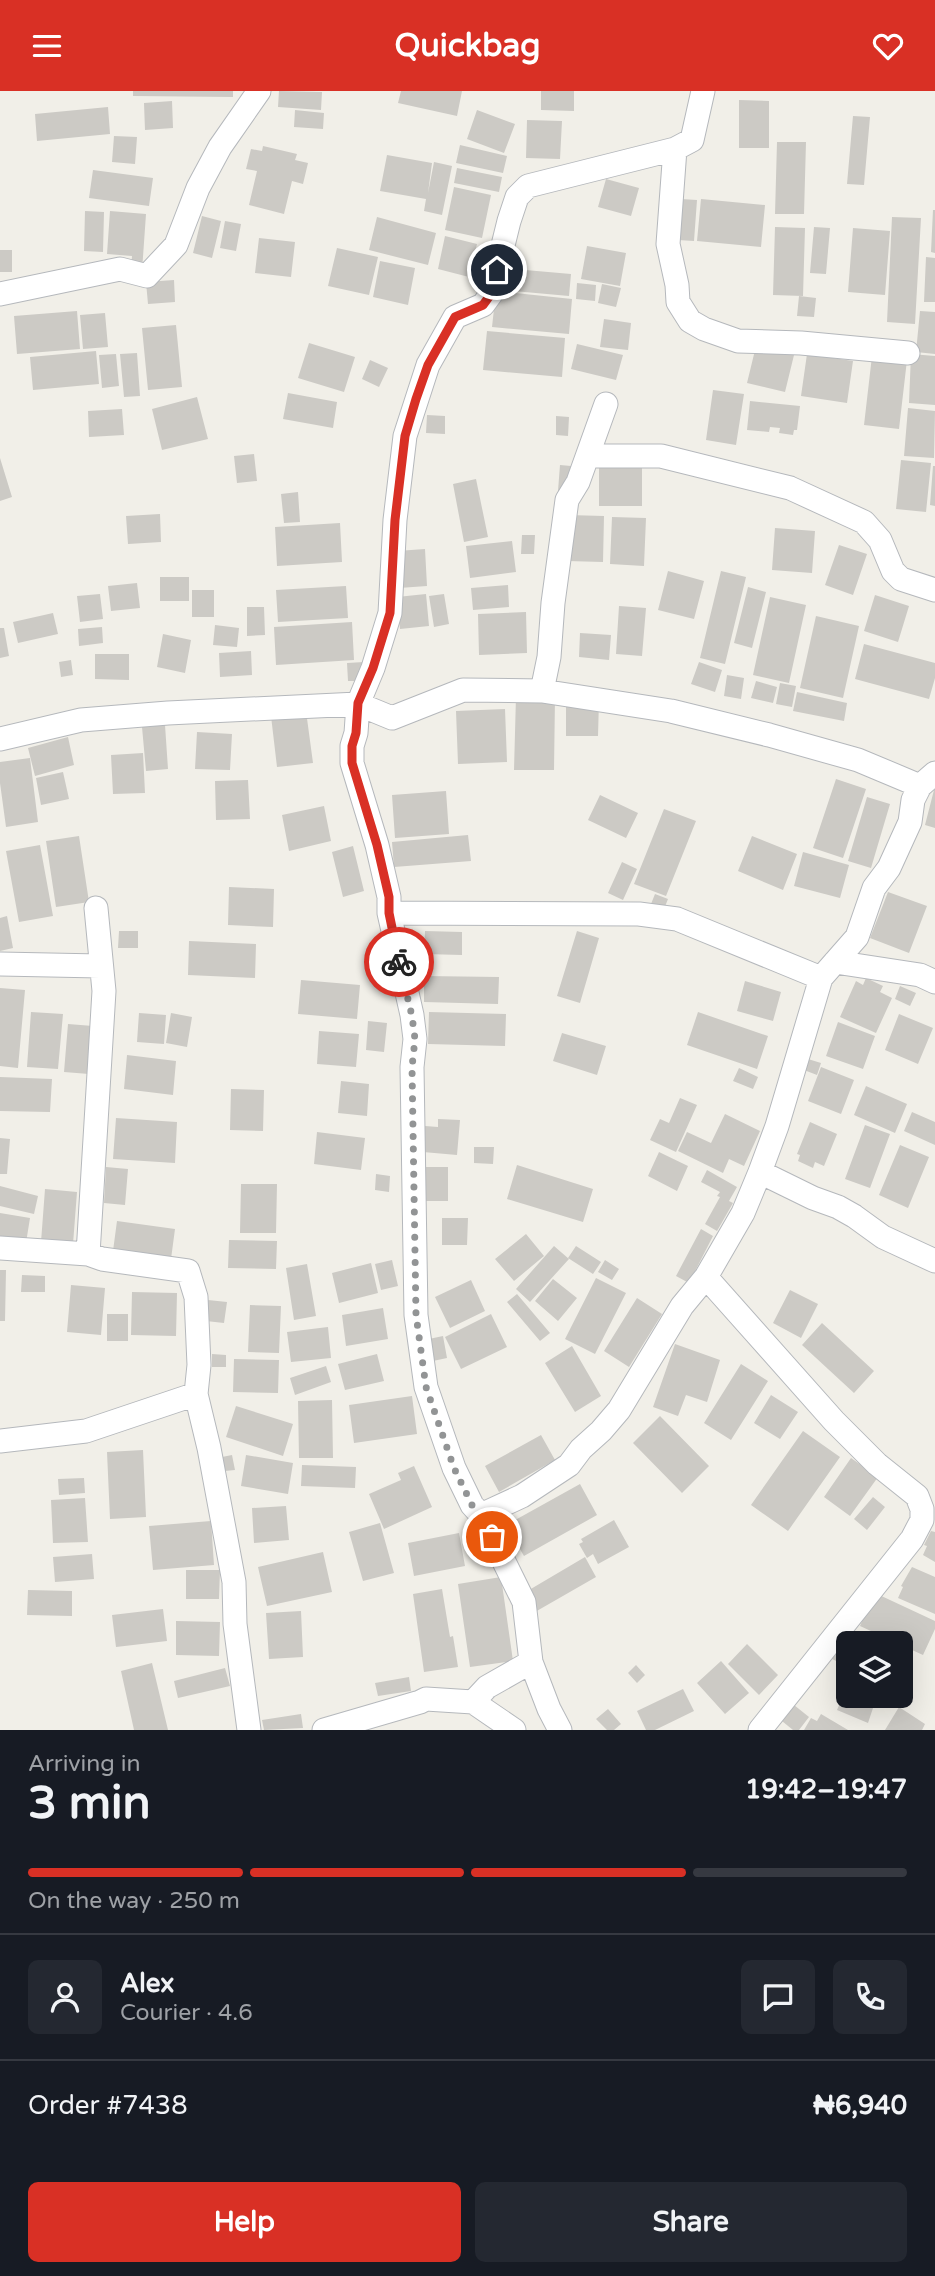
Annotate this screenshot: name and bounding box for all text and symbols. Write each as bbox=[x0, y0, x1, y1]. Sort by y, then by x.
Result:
icon: menu bbox=[28, 27, 66, 65]
text: Quickbag bbox=[394, 27, 541, 65]
icon: heart bbox=[869, 27, 907, 65]
pin bbox=[467, 240, 527, 300]
icon: home bbox=[478, 251, 516, 289]
courier bbox=[364, 927, 434, 997]
icon: bike bbox=[380, 943, 418, 981]
pin bbox=[462, 1507, 522, 1567]
icon: bag bbox=[473, 1518, 511, 1556]
map controls bbox=[836, 1631, 913, 1708]
button: layers bbox=[836, 1631, 913, 1708]
text: Arriving in bbox=[28, 1750, 141, 1778]
text: 19:42–19:47 bbox=[745, 1774, 907, 1805]
text: 3 min bbox=[28, 1776, 151, 1831]
text: On the way · 250 m bbox=[28, 1887, 240, 1915]
button: person bbox=[28, 1960, 102, 2034]
button: chat bbox=[741, 1960, 815, 2034]
button: phone bbox=[833, 1960, 907, 2034]
text: Alex bbox=[120, 1968, 174, 1999]
text: Courier · 4.6 bbox=[120, 1999, 253, 2027]
text: Order #7438 bbox=[28, 2090, 188, 2121]
text: ₦6,940 bbox=[813, 2090, 907, 2121]
button: Help bbox=[28, 2182, 461, 2262]
button: Share bbox=[475, 2182, 907, 2262]

